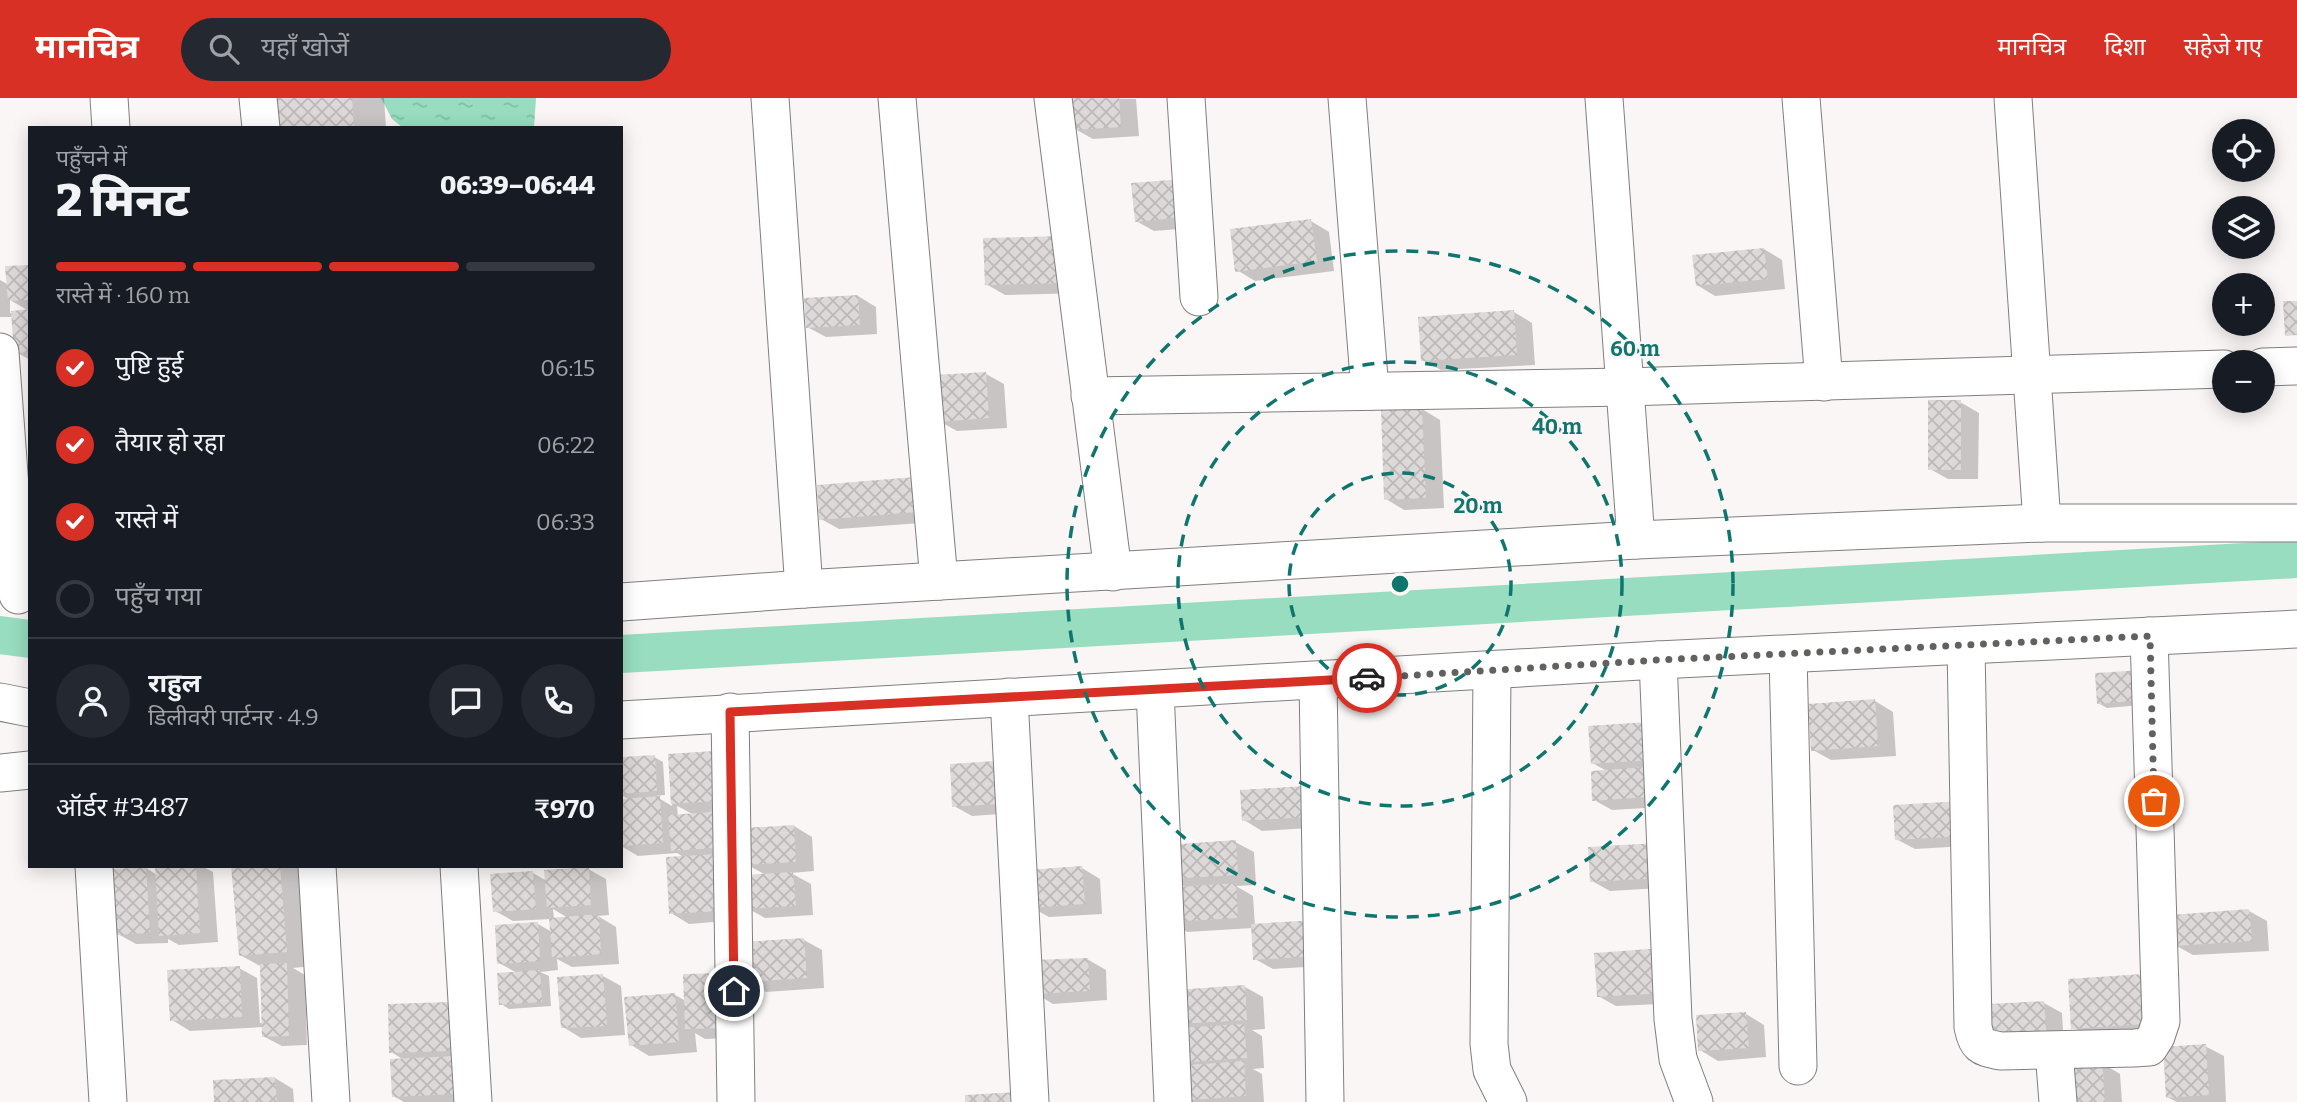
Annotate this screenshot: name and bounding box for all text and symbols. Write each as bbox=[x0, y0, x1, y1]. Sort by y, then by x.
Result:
search box bbox=[181, 18, 671, 81]
text: मानचित्र bbox=[35, 27, 139, 67]
icon: search bbox=[205, 30, 243, 68]
text: यहाँ खोजें bbox=[261, 32, 349, 63]
text: मानचित्र bbox=[1998, 33, 2066, 61]
text: दिशा bbox=[2104, 33, 2146, 61]
text: सहेजे गए bbox=[2184, 33, 2262, 61]
map controls bbox=[2212, 119, 2275, 413]
button: locate bbox=[2212, 119, 2275, 182]
text: पहुँचने में bbox=[56, 144, 127, 172]
text: 06:39–06:44 bbox=[440, 170, 595, 201]
text: 2 मिनट bbox=[56, 173, 189, 228]
button: layers bbox=[2212, 196, 2275, 259]
button: + bbox=[2212, 273, 2275, 336]
text: रास्ते में · 160 m bbox=[56, 281, 190, 309]
text: 60 m bbox=[1610, 336, 1660, 362]
icon: check bbox=[56, 349, 94, 387]
text: पुष्टि हुई bbox=[115, 350, 183, 381]
button: − bbox=[2212, 350, 2275, 413]
text: 06:15 bbox=[540, 354, 595, 382]
text: 40 m bbox=[1532, 414, 1582, 440]
icon: check bbox=[56, 426, 94, 464]
text: तैयार हो रहा bbox=[115, 427, 224, 458]
text: 06:22 bbox=[537, 431, 595, 459]
text: 20 m bbox=[1454, 493, 1502, 519]
icon: check bbox=[56, 503, 94, 541]
text: रास्ते में bbox=[115, 504, 178, 535]
text: 06:33 bbox=[536, 508, 595, 536]
centre of rings bbox=[1388, 572, 1412, 596]
text: पहुँच गया bbox=[115, 581, 202, 612]
courier bbox=[1332, 643, 1402, 713]
icon: car bbox=[1348, 659, 1386, 697]
button: person bbox=[56, 664, 130, 738]
button: chat bbox=[429, 664, 503, 738]
button: phone bbox=[521, 664, 595, 738]
text: राहुल bbox=[148, 668, 201, 699]
text: डिलीवरी पार्टनर · 4.9 bbox=[148, 703, 319, 731]
pin bbox=[2124, 771, 2184, 831]
icon: bag bbox=[2135, 782, 2173, 820]
text: ऑर्डर #3487 bbox=[56, 792, 188, 823]
text: ₹970 bbox=[534, 794, 595, 825]
pin bbox=[704, 961, 764, 1021]
icon: home bbox=[715, 972, 753, 1010]

